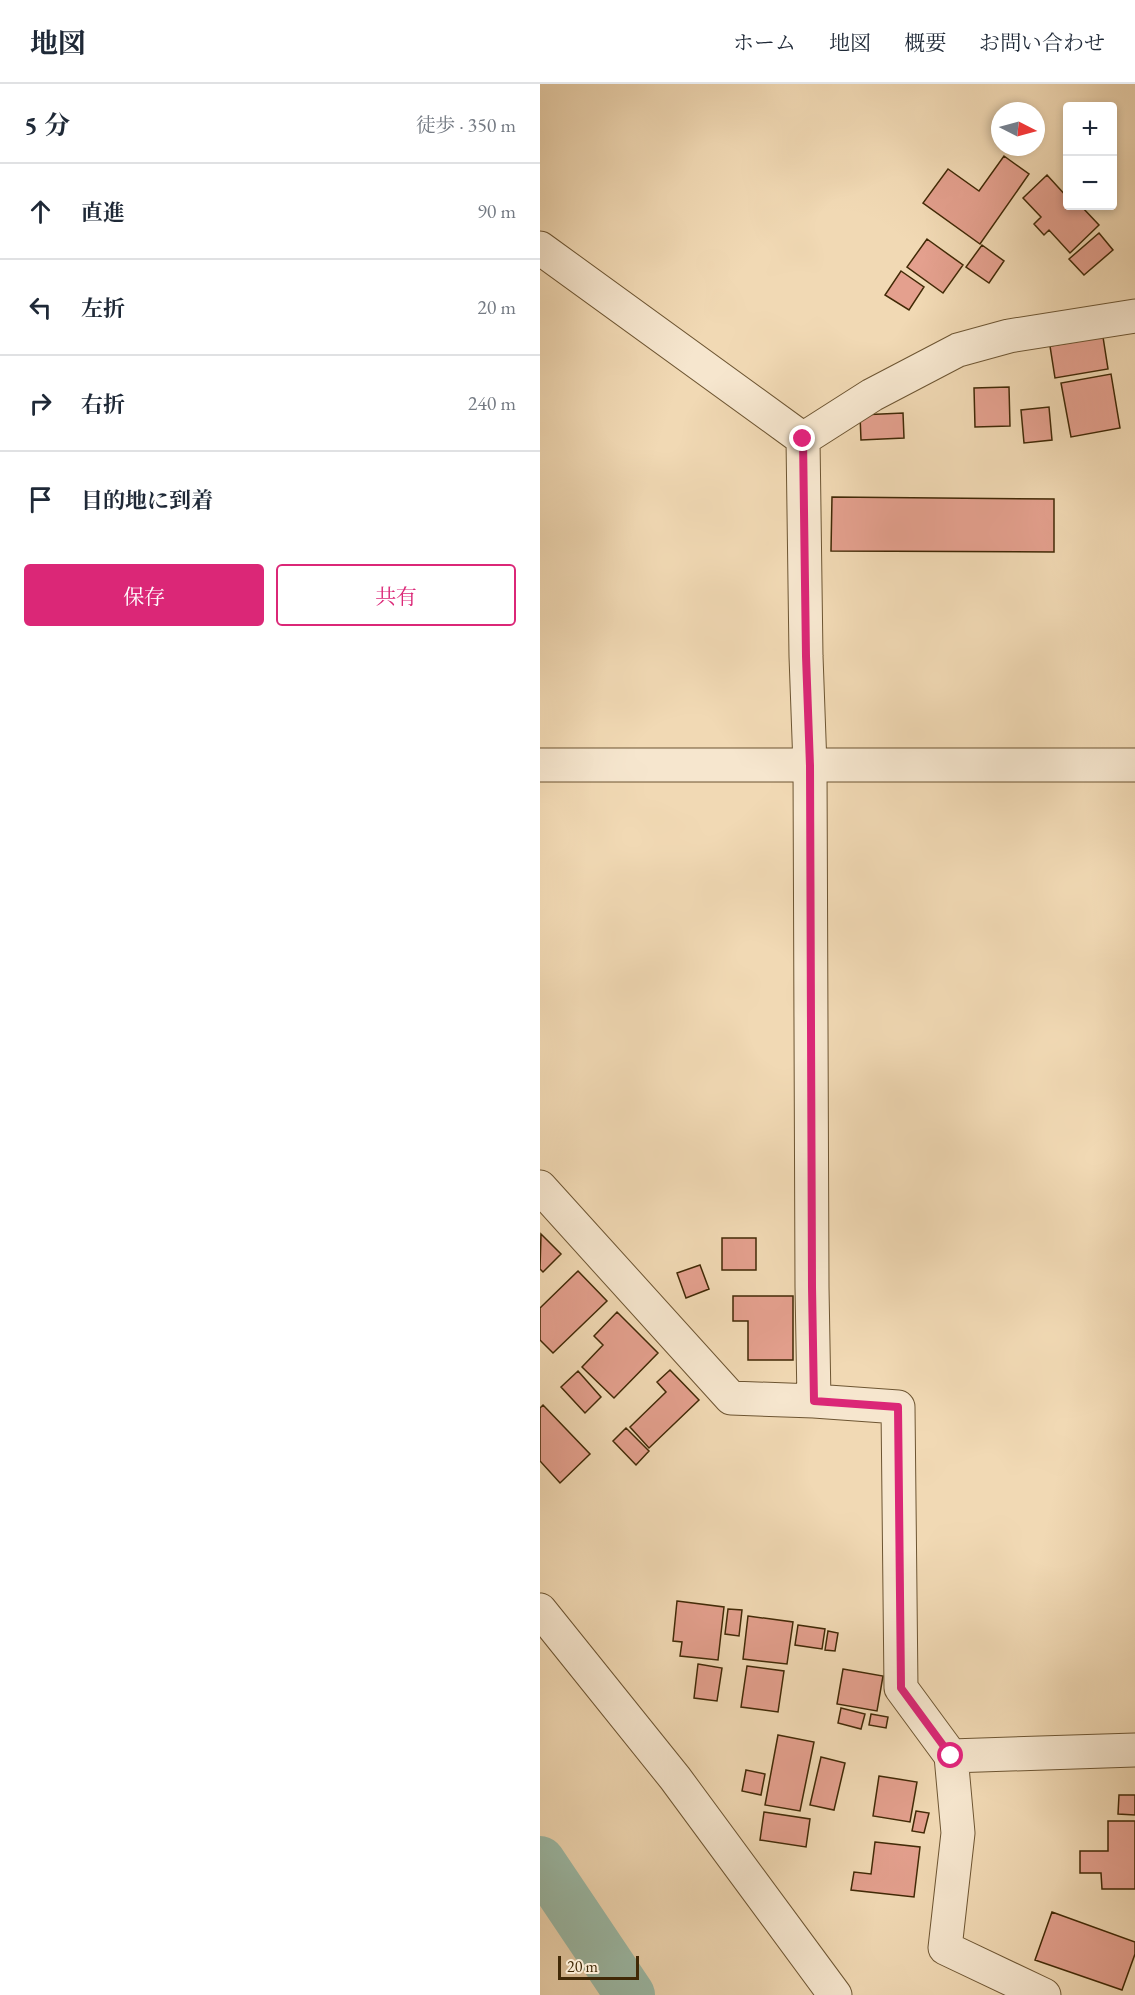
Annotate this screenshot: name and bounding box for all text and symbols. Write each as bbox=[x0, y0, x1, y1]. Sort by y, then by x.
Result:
text: 地図 bbox=[30, 25, 86, 61]
text: ホーム bbox=[733, 29, 796, 56]
text: 地図 bbox=[829, 29, 871, 56]
text: 概要 bbox=[904, 29, 946, 56]
text: お問い合わせ bbox=[979, 29, 1105, 56]
north arrow bbox=[991, 102, 1045, 156]
map controls bbox=[1063, 102, 1117, 210]
button: + bbox=[1063, 102, 1117, 156]
text: 5 分 bbox=[24, 108, 70, 142]
text: 徒歩 · 350 m bbox=[416, 112, 516, 138]
button: − bbox=[1063, 156, 1117, 210]
icon: ahead bbox=[24, 195, 57, 228]
text: 直進 bbox=[81, 198, 125, 227]
text: 90 m bbox=[477, 198, 516, 224]
icon: left bbox=[24, 291, 57, 324]
text: 左折 bbox=[81, 294, 125, 323]
text: 20 m bbox=[477, 294, 516, 320]
icon: right bbox=[24, 387, 57, 420]
text: 右折 bbox=[81, 390, 125, 419]
text: 240 m bbox=[468, 390, 516, 416]
route end bbox=[789, 425, 815, 451]
icon: arrive bbox=[24, 483, 57, 516]
text: 目的地に到着 bbox=[81, 486, 213, 515]
button: 保存 bbox=[24, 564, 264, 626]
button: 共有 bbox=[276, 564, 516, 626]
route start bbox=[937, 1742, 963, 1768]
scale bar bbox=[558, 1953, 639, 1980]
text: 20 m bbox=[567, 1956, 598, 1977]

